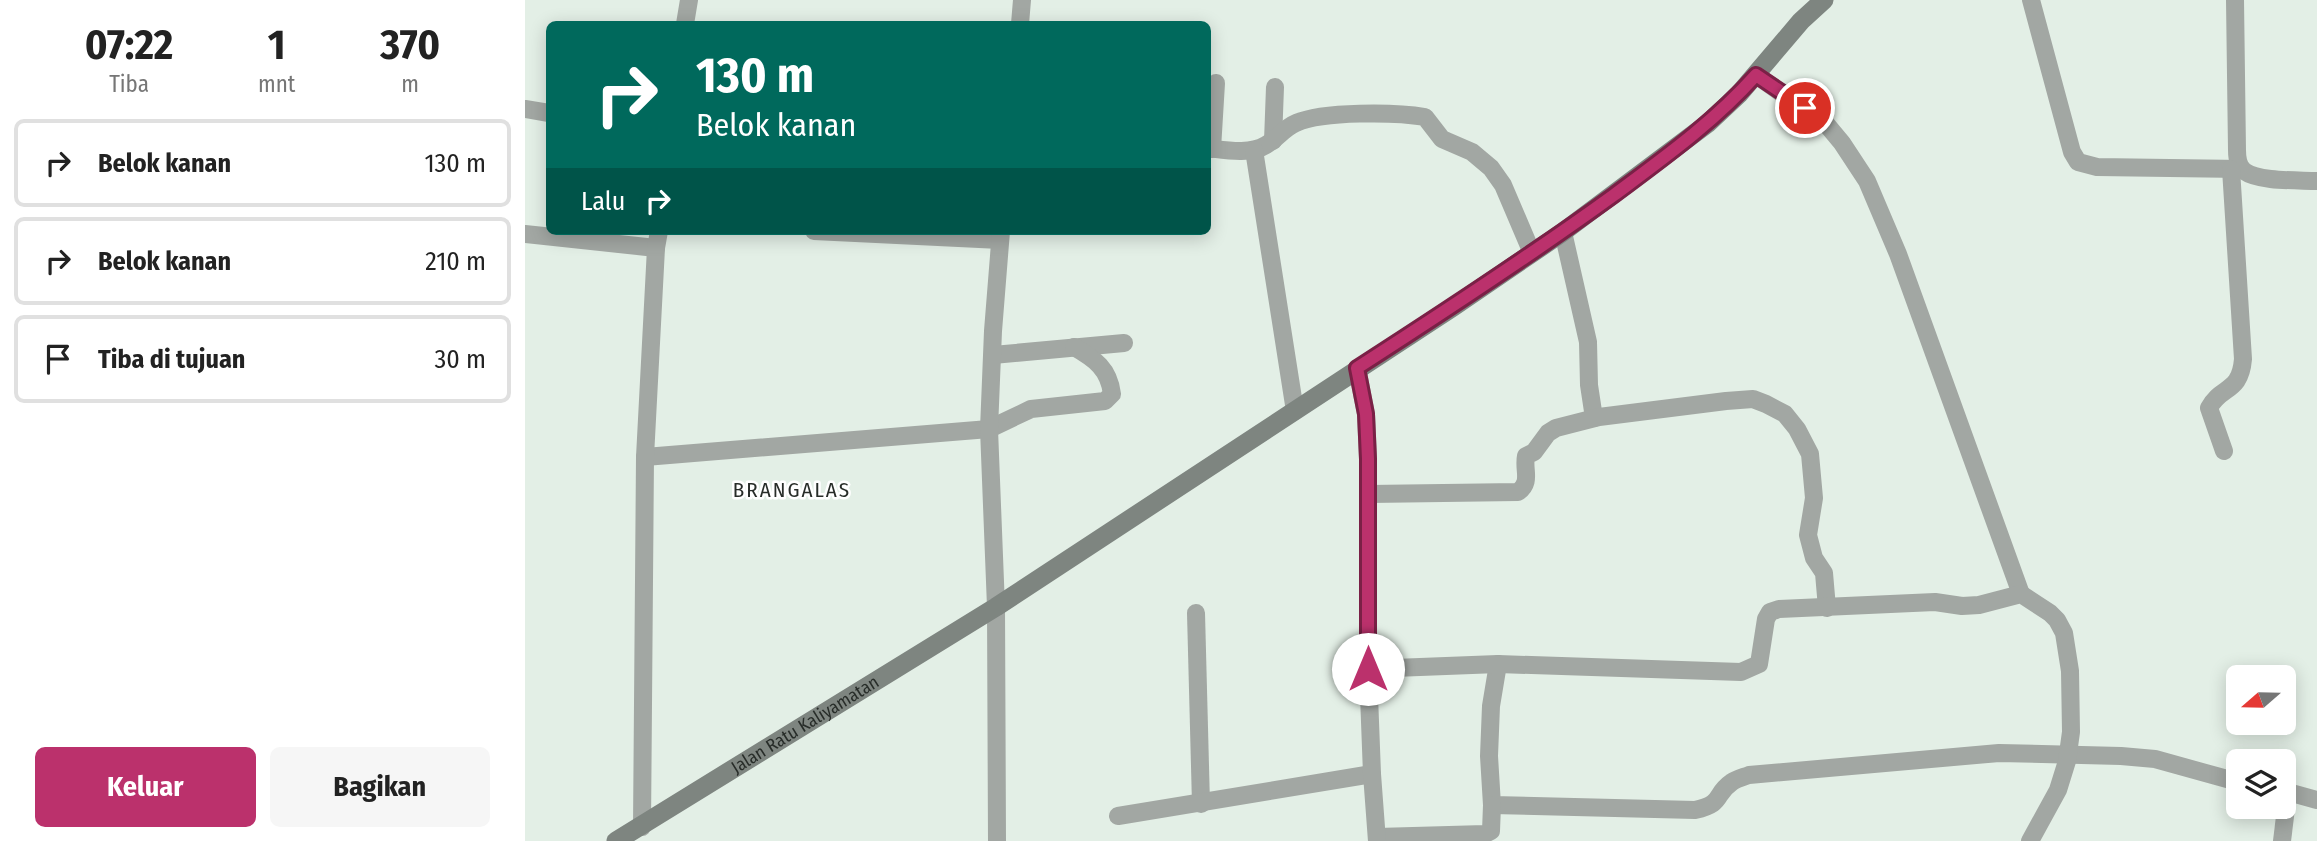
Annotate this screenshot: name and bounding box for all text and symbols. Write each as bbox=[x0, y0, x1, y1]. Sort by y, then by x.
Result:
text: 07:22 bbox=[85, 20, 173, 70]
text: 1 bbox=[268, 20, 286, 70]
text: 370 bbox=[380, 20, 440, 70]
text: 130 m bbox=[696, 46, 814, 105]
icon: right bbox=[581, 49, 672, 140]
text: Tiba bbox=[109, 70, 149, 98]
text: mnt bbox=[258, 70, 295, 98]
text: m bbox=[401, 70, 419, 98]
pin bbox=[1775, 78, 1835, 138]
icon: arrive bbox=[1786, 89, 1824, 127]
text: Belok kanan bbox=[696, 106, 856, 144]
icon: right bbox=[39, 144, 77, 182]
text: Belok kanan bbox=[98, 148, 231, 179]
text: 130 m bbox=[424, 148, 486, 179]
icon: right bbox=[639, 182, 677, 220]
text: Lalu bbox=[581, 186, 625, 217]
icon: right bbox=[39, 242, 77, 280]
text: Belok kanan bbox=[98, 246, 231, 277]
text: 210 m bbox=[425, 246, 486, 277]
icon: arrive bbox=[39, 340, 77, 378]
text: Tiba di tujuan bbox=[98, 344, 245, 375]
text: 30 m bbox=[435, 344, 486, 375]
district label: BRANGALAS bbox=[733, 477, 851, 503]
position arrow bbox=[1331, 632, 1405, 706]
north arrow bbox=[2226, 665, 2296, 735]
map controls bbox=[2226, 665, 2296, 819]
street label: Jalan Ratu Kaliyamatan bbox=[727, 671, 883, 778]
button: Keluar bbox=[35, 747, 256, 827]
button: Bagikan bbox=[270, 747, 490, 827]
button: layers bbox=[2226, 749, 2296, 819]

